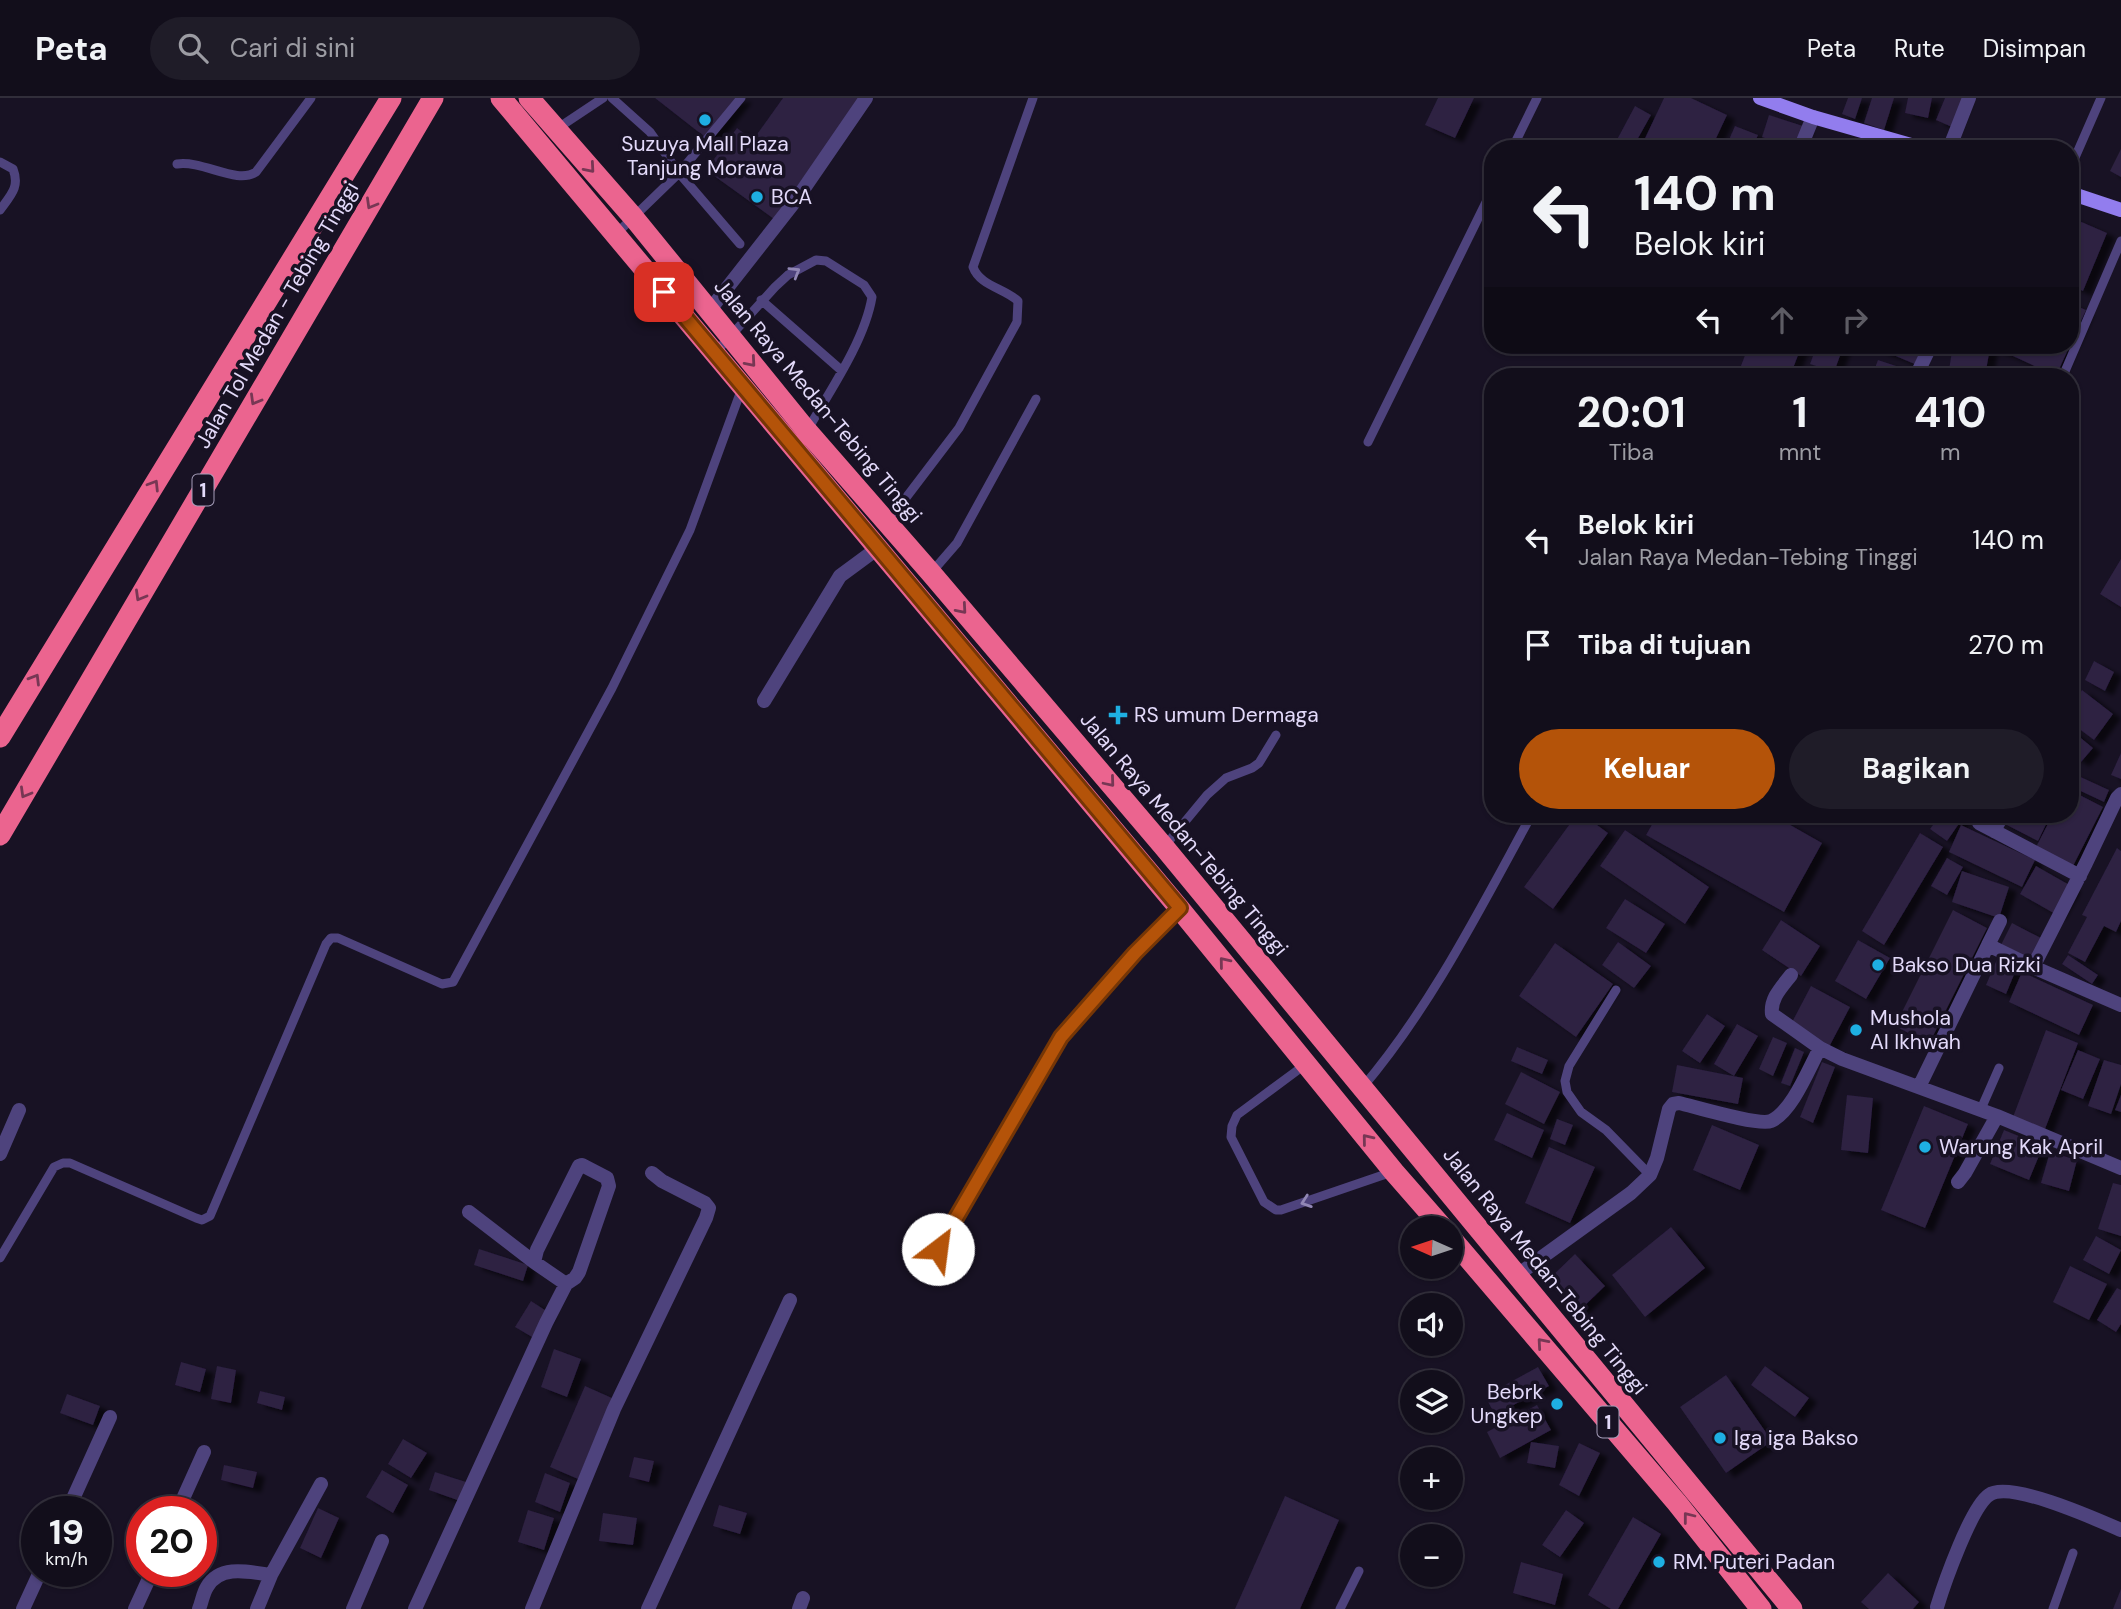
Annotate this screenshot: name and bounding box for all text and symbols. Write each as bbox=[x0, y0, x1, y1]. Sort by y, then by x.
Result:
search box bbox=[150, 17, 640, 80]
text: Peta bbox=[35, 27, 108, 70]
icon: search bbox=[174, 29, 212, 67]
text: Cari di sini bbox=[230, 31, 355, 65]
text: Peta bbox=[1807, 33, 1856, 64]
text: Rute bbox=[1894, 33, 1945, 64]
text: Disimpan bbox=[1983, 33, 2086, 64]
marker: Suzuya Mall Plaza Tanjung Morawa bbox=[697, 112, 713, 128]
place label: Suzuya Mall Plaza Tanjung Morawa bbox=[621, 130, 789, 182]
one-way arrow bbox=[582, 160, 594, 173]
text: 140 m bbox=[1634, 161, 1776, 225]
icon: left bbox=[1519, 168, 1610, 259]
street label: Jalan Tol Medan - Tebing Tinggi bbox=[189, 176, 365, 454]
place label: BCA bbox=[771, 183, 812, 211]
marker: BCA bbox=[749, 189, 765, 205]
one-way arrow bbox=[366, 196, 379, 209]
text: Belok kiri bbox=[1634, 223, 1766, 265]
pin bbox=[634, 262, 694, 322]
one-way arrow bbox=[787, 267, 800, 280]
icon: arrive bbox=[645, 273, 683, 311]
street label: Jalan Raya Medan-Tebing Tinggi bbox=[708, 273, 928, 529]
icon: left bbox=[1690, 301, 1728, 339]
icon: ahead bbox=[1763, 301, 1801, 339]
icon: right bbox=[1836, 301, 1874, 339]
one-way arrow bbox=[743, 353, 755, 366]
text: 20:01 bbox=[1577, 385, 1686, 440]
text: 1 bbox=[1792, 385, 1808, 440]
text: 410 bbox=[1914, 385, 1986, 440]
one-way arrow bbox=[251, 393, 264, 406]
text: Tiba bbox=[1609, 437, 1654, 467]
text: mnt bbox=[1779, 437, 1821, 467]
text: m bbox=[1940, 437, 1960, 467]
road number: 1 bbox=[192, 474, 214, 506]
one-way arrow bbox=[146, 479, 159, 492]
text: Belok kiri bbox=[1578, 508, 1694, 542]
icon: left bbox=[1519, 521, 1557, 559]
text: 140 m bbox=[1972, 523, 2044, 557]
text: Jalan Raya Medan-Tebing Tinggi bbox=[1578, 542, 1918, 572]
one-way arrow bbox=[136, 589, 149, 602]
one-way arrow bbox=[954, 601, 966, 614]
icon: arrive bbox=[1519, 626, 1557, 664]
text: Tiba di tujuan bbox=[1578, 628, 1751, 662]
text: 270 m bbox=[1968, 628, 2044, 662]
one-way arrow bbox=[27, 673, 40, 686]
place label: RS umum Dermaga bbox=[1134, 701, 1319, 729]
marker: RS umum Dermaga bbox=[1108, 705, 1128, 725]
street label: Jalan Raya Medan-Tebing Tinggi bbox=[1074, 706, 1294, 962]
button: Keluar bbox=[1519, 729, 1775, 809]
button: Bagikan bbox=[1789, 729, 2044, 809]
one-way arrow bbox=[1102, 774, 1114, 787]
one-way arrow bbox=[20, 785, 33, 798]
place label: Bakso Dua Rizki bbox=[1892, 951, 2041, 979]
one-way arrow bbox=[1220, 957, 1232, 970]
marker: Bakso Dua Rizki bbox=[1870, 957, 1886, 973]
place label: Mushola Al Ikhwah bbox=[1870, 1004, 1961, 1056]
marker: Mushola Al Ikhwah bbox=[1848, 1022, 1864, 1038]
place label: Warung Kak April bbox=[1939, 1133, 2103, 1161]
one-way arrow bbox=[1363, 1134, 1375, 1147]
marker: Warung Kak April bbox=[1917, 1139, 1933, 1155]
street label: Jalan Raya Medan-Tebing Tinggi bbox=[1436, 1142, 1654, 1400]
one-way arrow bbox=[1300, 1193, 1312, 1208]
position arrow bbox=[901, 1212, 975, 1286]
north arrow bbox=[1400, 1216, 1463, 1279]
map controls bbox=[1400, 1216, 1463, 1587]
button: sound bbox=[1400, 1293, 1463, 1356]
one-way arrow bbox=[1538, 1339, 1550, 1352]
button: layers bbox=[1400, 1370, 1463, 1433]
place label: Bebrk Ungkep bbox=[1471, 1378, 1543, 1430]
marker: Bebrk Ungkep bbox=[1549, 1396, 1565, 1412]
road number: 1 bbox=[1598, 1406, 1618, 1438]
place label: Iga iga Bakso bbox=[1734, 1424, 1858, 1452]
marker: Iga iga Bakso bbox=[1712, 1430, 1728, 1446]
button: + bbox=[1400, 1447, 1463, 1510]
speed limit sign: 20 bbox=[126, 1496, 217, 1587]
text: 19 bbox=[49, 1509, 84, 1555]
one-way arrow bbox=[1684, 1513, 1697, 1525]
button: − bbox=[1400, 1524, 1463, 1587]
text: km/h bbox=[45, 1547, 88, 1571]
place label: RM. Puteri Padan bbox=[1673, 1548, 1835, 1576]
marker: RM. Puteri Padan bbox=[1651, 1554, 1667, 1570]

